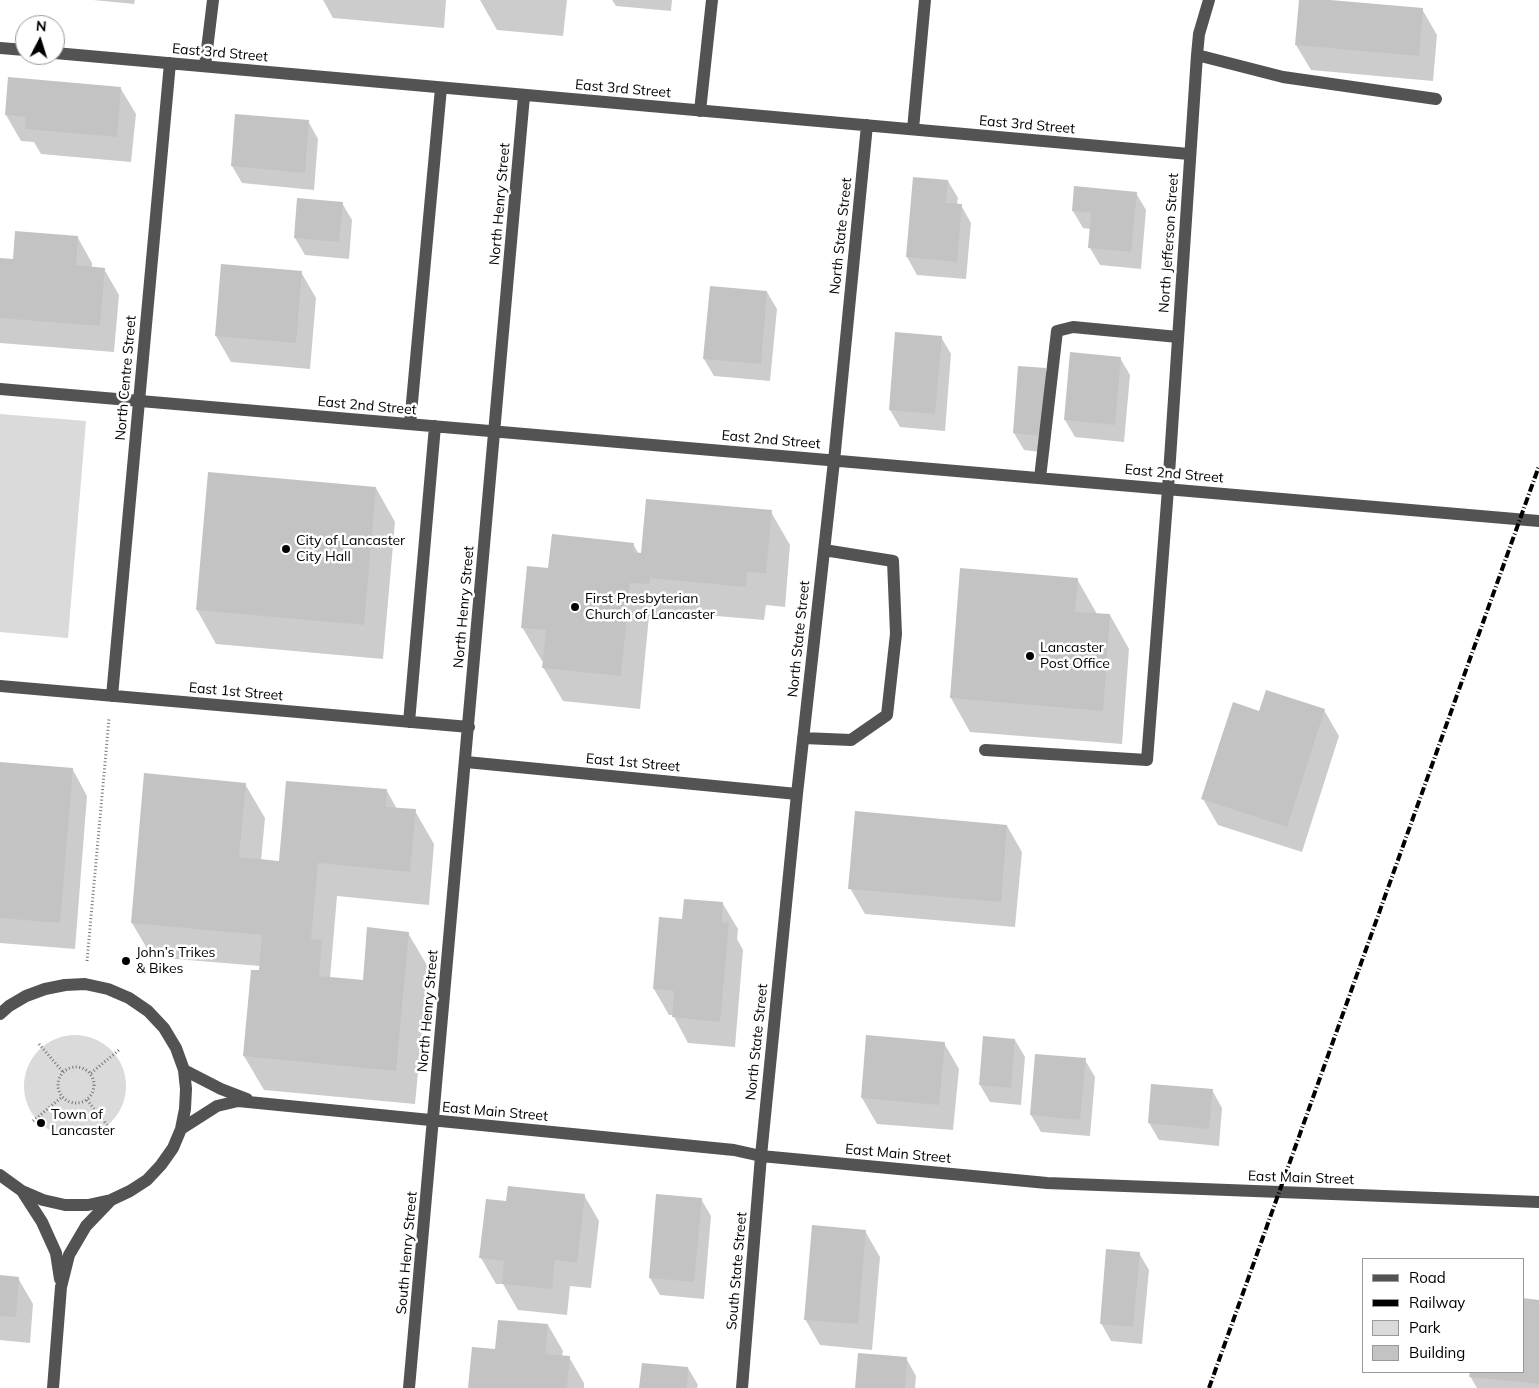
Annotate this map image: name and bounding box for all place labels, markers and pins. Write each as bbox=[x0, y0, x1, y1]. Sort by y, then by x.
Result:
place label: City of Lancaster City Hall bbox=[296, 533, 405, 566]
marker: City of Lancaster City Hall bbox=[280, 543, 292, 555]
place label: First Presbyterian Church of Lancaster bbox=[585, 591, 715, 624]
marker: First Presbyterian Church of Lancaster bbox=[569, 601, 581, 613]
place label: Lancaster Post Office bbox=[1040, 640, 1110, 672]
marker: Lancaster Post Office bbox=[1024, 650, 1036, 662]
place label: John’s Trikes & Bikes bbox=[136, 945, 216, 978]
marker: John’s Trikes & Bikes bbox=[120, 955, 132, 967]
place label: Town of Lancaster bbox=[51, 1107, 115, 1140]
marker: Town of Lancaster bbox=[35, 1117, 47, 1129]

